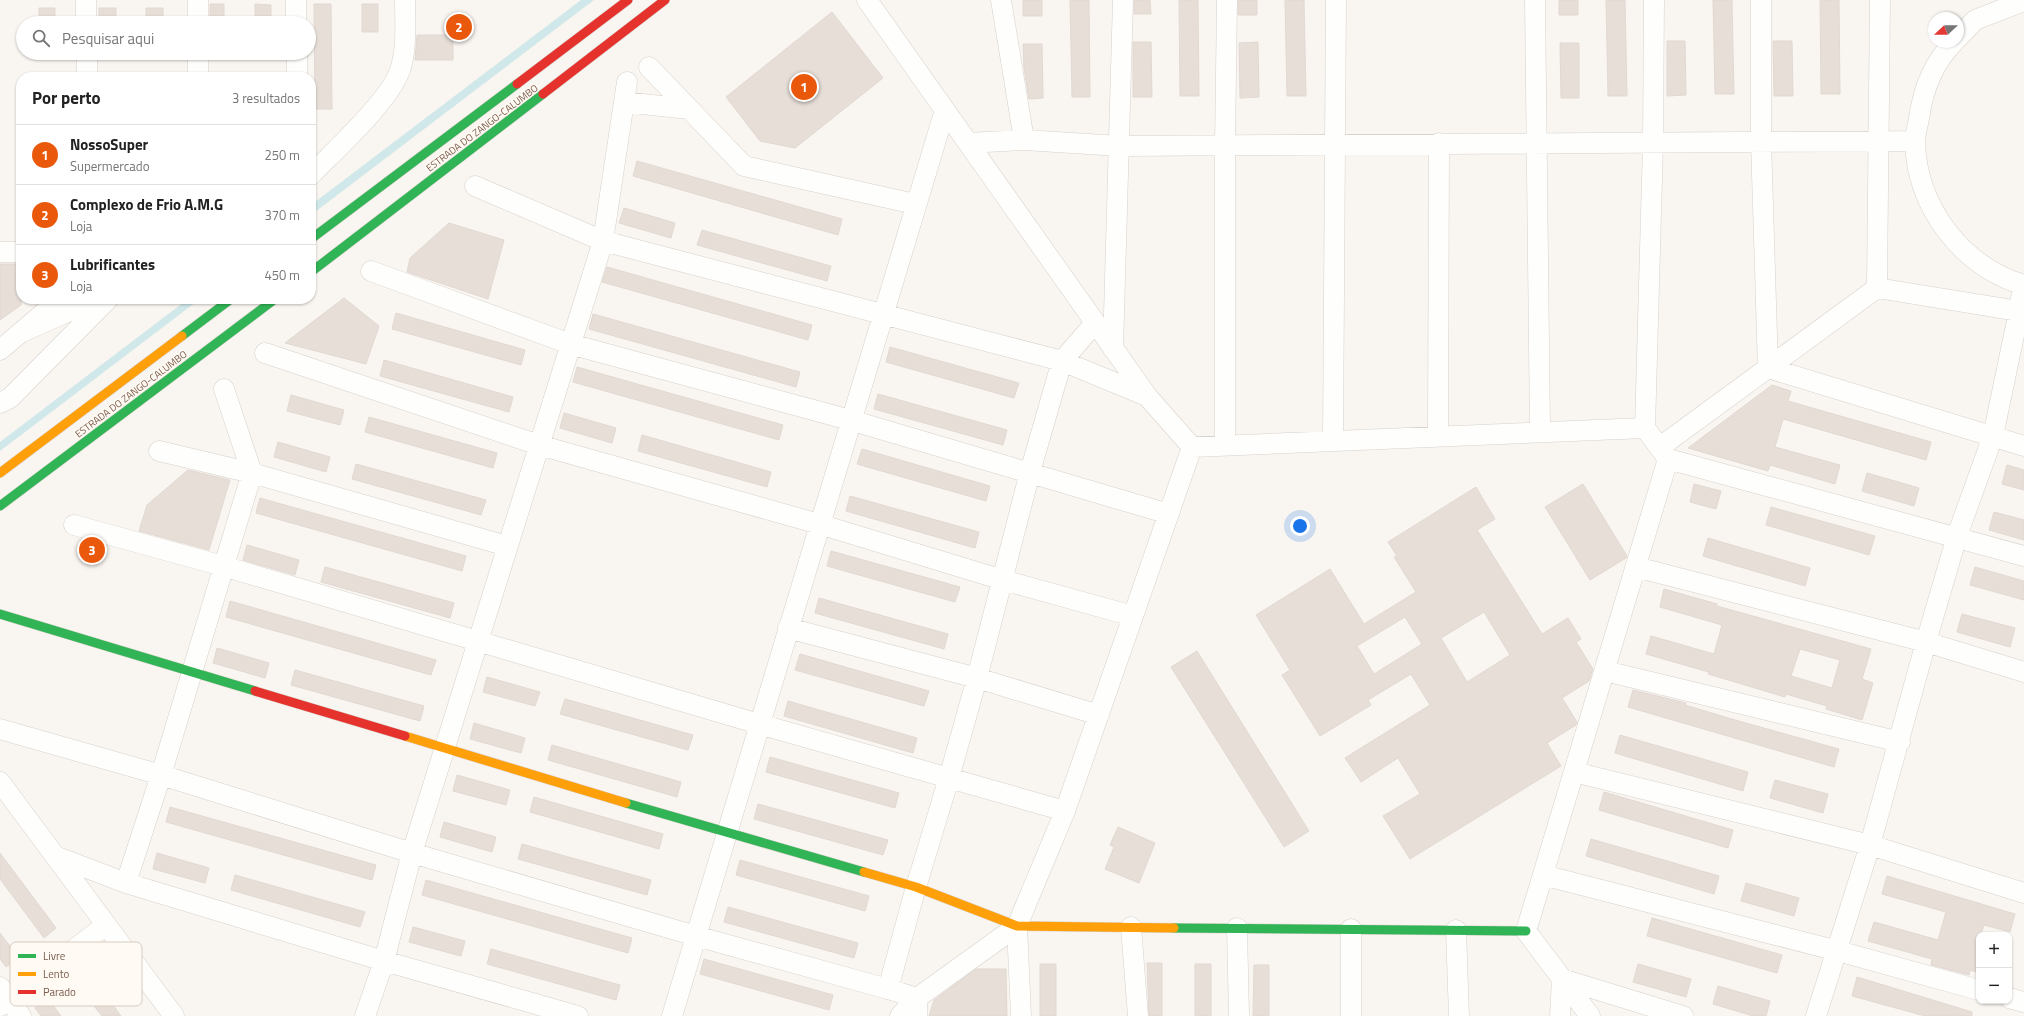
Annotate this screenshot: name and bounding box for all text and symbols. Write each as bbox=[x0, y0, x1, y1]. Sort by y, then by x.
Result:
pin: 2 bbox=[446, 12, 472, 42]
north arrow bbox=[1928, 12, 1964, 48]
search box bbox=[16, 16, 316, 60]
icon: search bbox=[30, 27, 52, 49]
text: Pesquisar aqui bbox=[62, 27, 154, 50]
pin: 1 bbox=[791, 72, 817, 102]
street label: ESTRADA DO ZANGO-CALUMBO bbox=[423, 81, 541, 175]
text: Por perto bbox=[32, 85, 101, 111]
text: 3 resultados bbox=[232, 88, 300, 108]
text: NossoSuper bbox=[70, 133, 148, 156]
text: 1 bbox=[41, 145, 49, 165]
text: 250 m bbox=[264, 145, 300, 165]
text: Supermercado bbox=[70, 156, 150, 176]
text: Complexo de Frio A.M.G bbox=[70, 193, 223, 216]
text: 2 bbox=[41, 205, 49, 225]
text: 370 m bbox=[264, 205, 300, 225]
text: Loja bbox=[70, 216, 92, 236]
text: Lubrificantes bbox=[70, 253, 155, 276]
text: 3 bbox=[41, 265, 49, 285]
text: 450 m bbox=[264, 265, 300, 285]
text: Loja bbox=[70, 276, 92, 296]
street label: ESTRADA DO ZANGO-CALUMBO bbox=[72, 347, 190, 441]
your location bbox=[1290, 516, 1310, 536]
pin: 3 bbox=[79, 535, 105, 565]
map controls bbox=[1976, 932, 2012, 1004]
button: + bbox=[1976, 932, 2012, 968]
legend bbox=[10, 942, 142, 1006]
text: Livre bbox=[43, 948, 66, 964]
text: Lento bbox=[43, 966, 70, 982]
button: − bbox=[1976, 968, 2012, 1004]
text: Parado bbox=[43, 984, 76, 1000]

